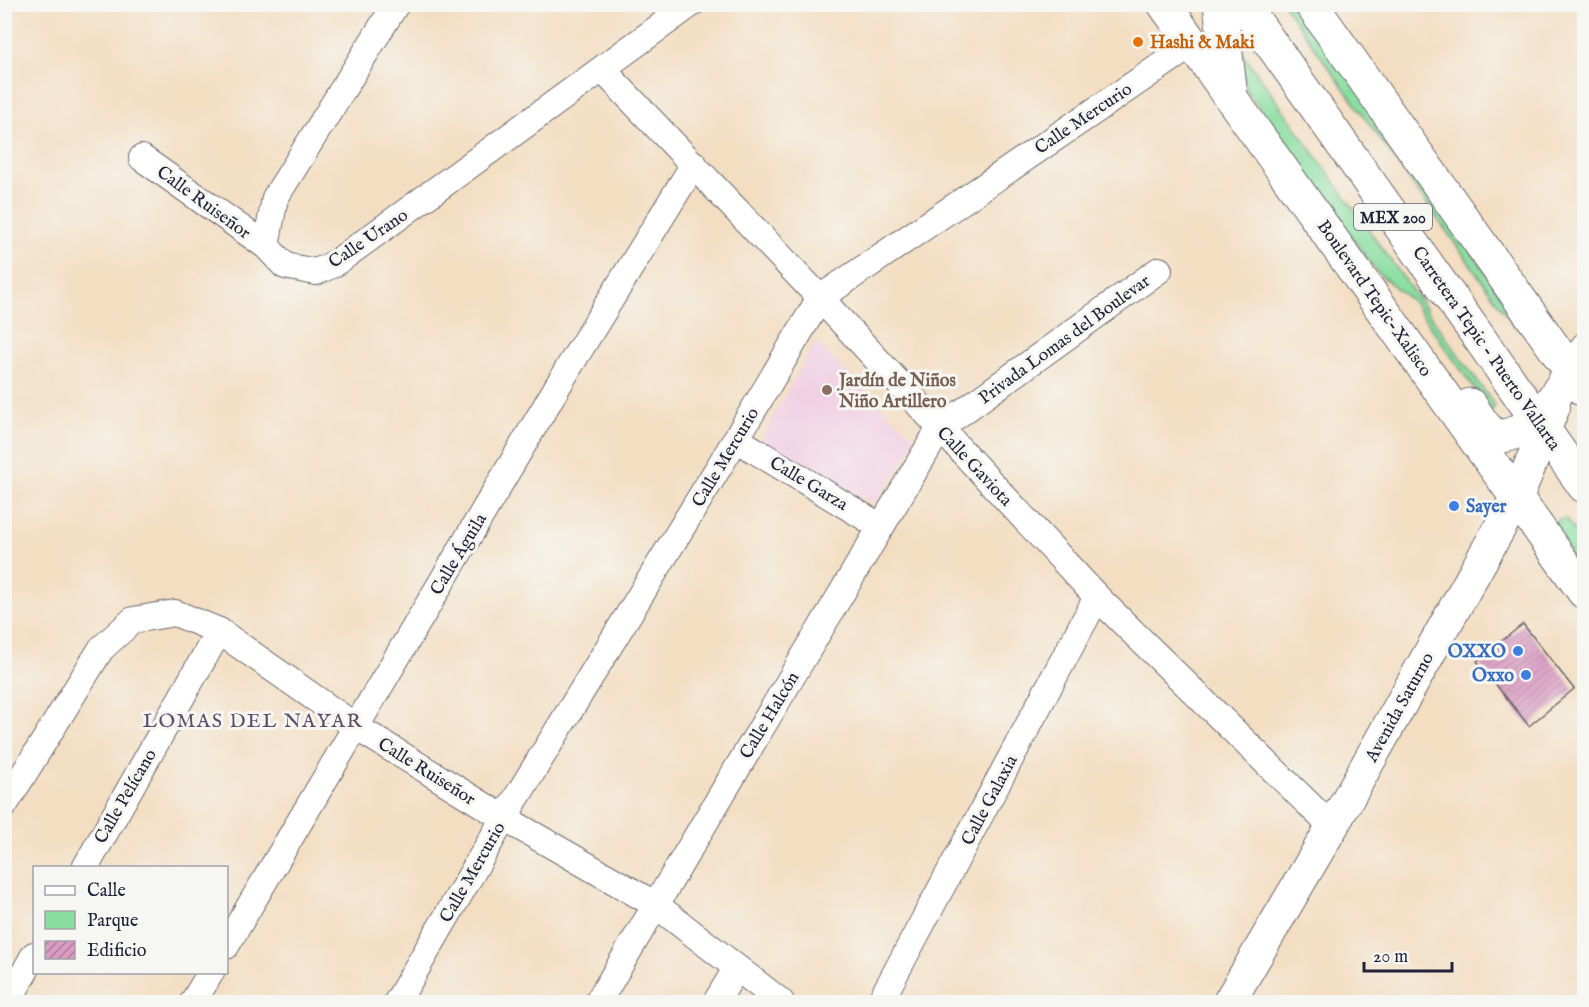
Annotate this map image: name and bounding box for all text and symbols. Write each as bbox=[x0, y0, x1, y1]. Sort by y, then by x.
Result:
place label: Hashi & Maki bbox=[1150, 32, 1255, 55]
marker: Hashi & Maki bbox=[1131, 35, 1145, 49]
street label: Calle Mercurio bbox=[1031, 78, 1137, 160]
street label: Calle Ruiseñor bbox=[152, 161, 255, 245]
street label: Calle Urano bbox=[325, 204, 413, 274]
road number: MEX 200 bbox=[1354, 204, 1432, 230]
street label: Boulevard Tepic-Xalisco bbox=[1311, 216, 1437, 382]
street label: Carretera Tepic - Puerto Vallarta bbox=[1406, 242, 1565, 456]
street label: Privada Lomas del Boulevar bbox=[975, 270, 1155, 410]
place label: Jardín de Niños Niño Artillero bbox=[837, 370, 957, 414]
marker: Jardín de Niños Niño Artillero bbox=[820, 383, 834, 397]
street label: Calle Mercurio bbox=[687, 403, 765, 512]
street label: Calle Gaviota bbox=[931, 422, 1017, 512]
street label: Calle Garza bbox=[765, 452, 852, 517]
place label: Sayer bbox=[1466, 496, 1507, 519]
marker: Sayer bbox=[1447, 499, 1461, 513]
street label: Calle Águila bbox=[424, 508, 493, 600]
place label: OXXO bbox=[1448, 641, 1506, 664]
marker: OXXO bbox=[1511, 644, 1525, 658]
street label: Avenida Saturno bbox=[1360, 649, 1440, 768]
place label: Oxxo bbox=[1472, 665, 1514, 688]
street label: Calle Halcón bbox=[735, 668, 806, 764]
marker: Oxxo bbox=[1519, 668, 1533, 682]
district label: LOMAS DEL NAYAR bbox=[143, 709, 363, 734]
street label: Calle Ruiseñor bbox=[373, 733, 480, 812]
street label: Calle Pelícano bbox=[90, 745, 163, 848]
street label: Calle Galaxia bbox=[957, 752, 1024, 850]
street label: Calle Mercurio bbox=[435, 818, 511, 927]
legend bbox=[33, 866, 228, 974]
text: Calle bbox=[87, 880, 126, 903]
text: Parque bbox=[87, 910, 138, 933]
scale bar bbox=[1364, 935, 1452, 973]
text: Edificio bbox=[87, 940, 147, 963]
text: 20 m bbox=[1373, 946, 1408, 969]

